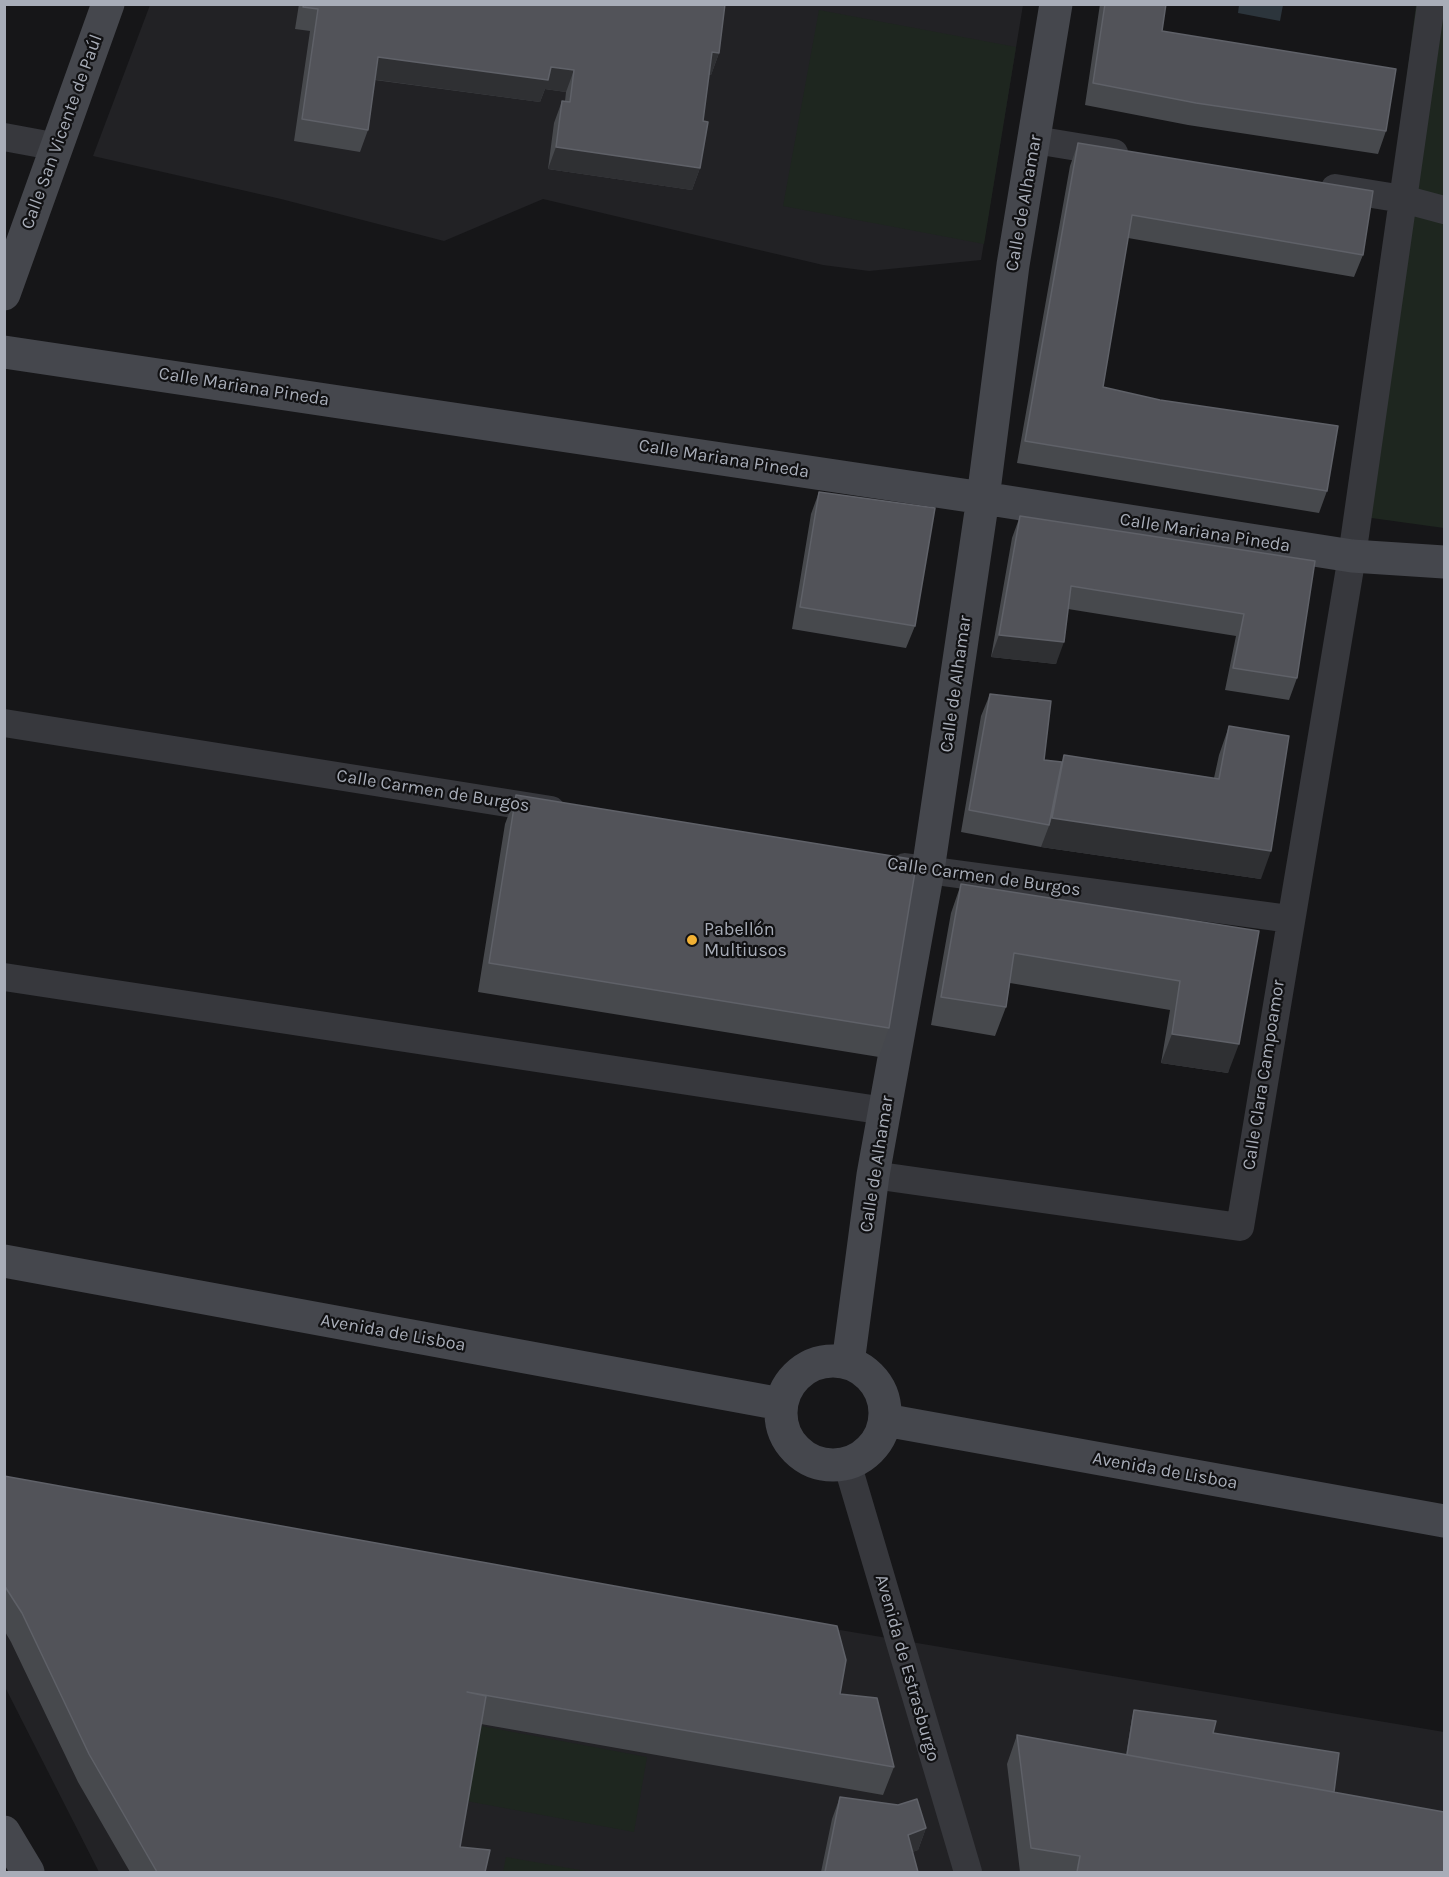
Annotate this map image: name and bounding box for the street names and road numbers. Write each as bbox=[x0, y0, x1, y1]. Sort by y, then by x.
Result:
street label: Calle San Vicente de Paúl bbox=[17, 32, 107, 232]
street label: Calle de Alhamar bbox=[1001, 133, 1047, 273]
street label: Calle Mariana Pineda bbox=[157, 363, 331, 411]
street label: Calle Mariana Pineda bbox=[637, 435, 811, 483]
street label: Calle Mariana Pineda bbox=[1118, 509, 1292, 557]
street label: Calle de Alhamar bbox=[936, 614, 976, 754]
street label: Calle Carmen de Burgos bbox=[335, 765, 531, 817]
street label: Calle Carmen de Burgos bbox=[886, 853, 1082, 901]
street label: Calle Clara Campoamor bbox=[1238, 978, 1290, 1172]
street label: Calle de Alhamar bbox=[856, 1094, 898, 1234]
street label: Avenida de Lisboa bbox=[319, 1310, 467, 1356]
street label: Avenida de Lisboa bbox=[1091, 1448, 1239, 1494]
street label: Avenida de Estrasburgo bbox=[870, 1572, 944, 1764]

